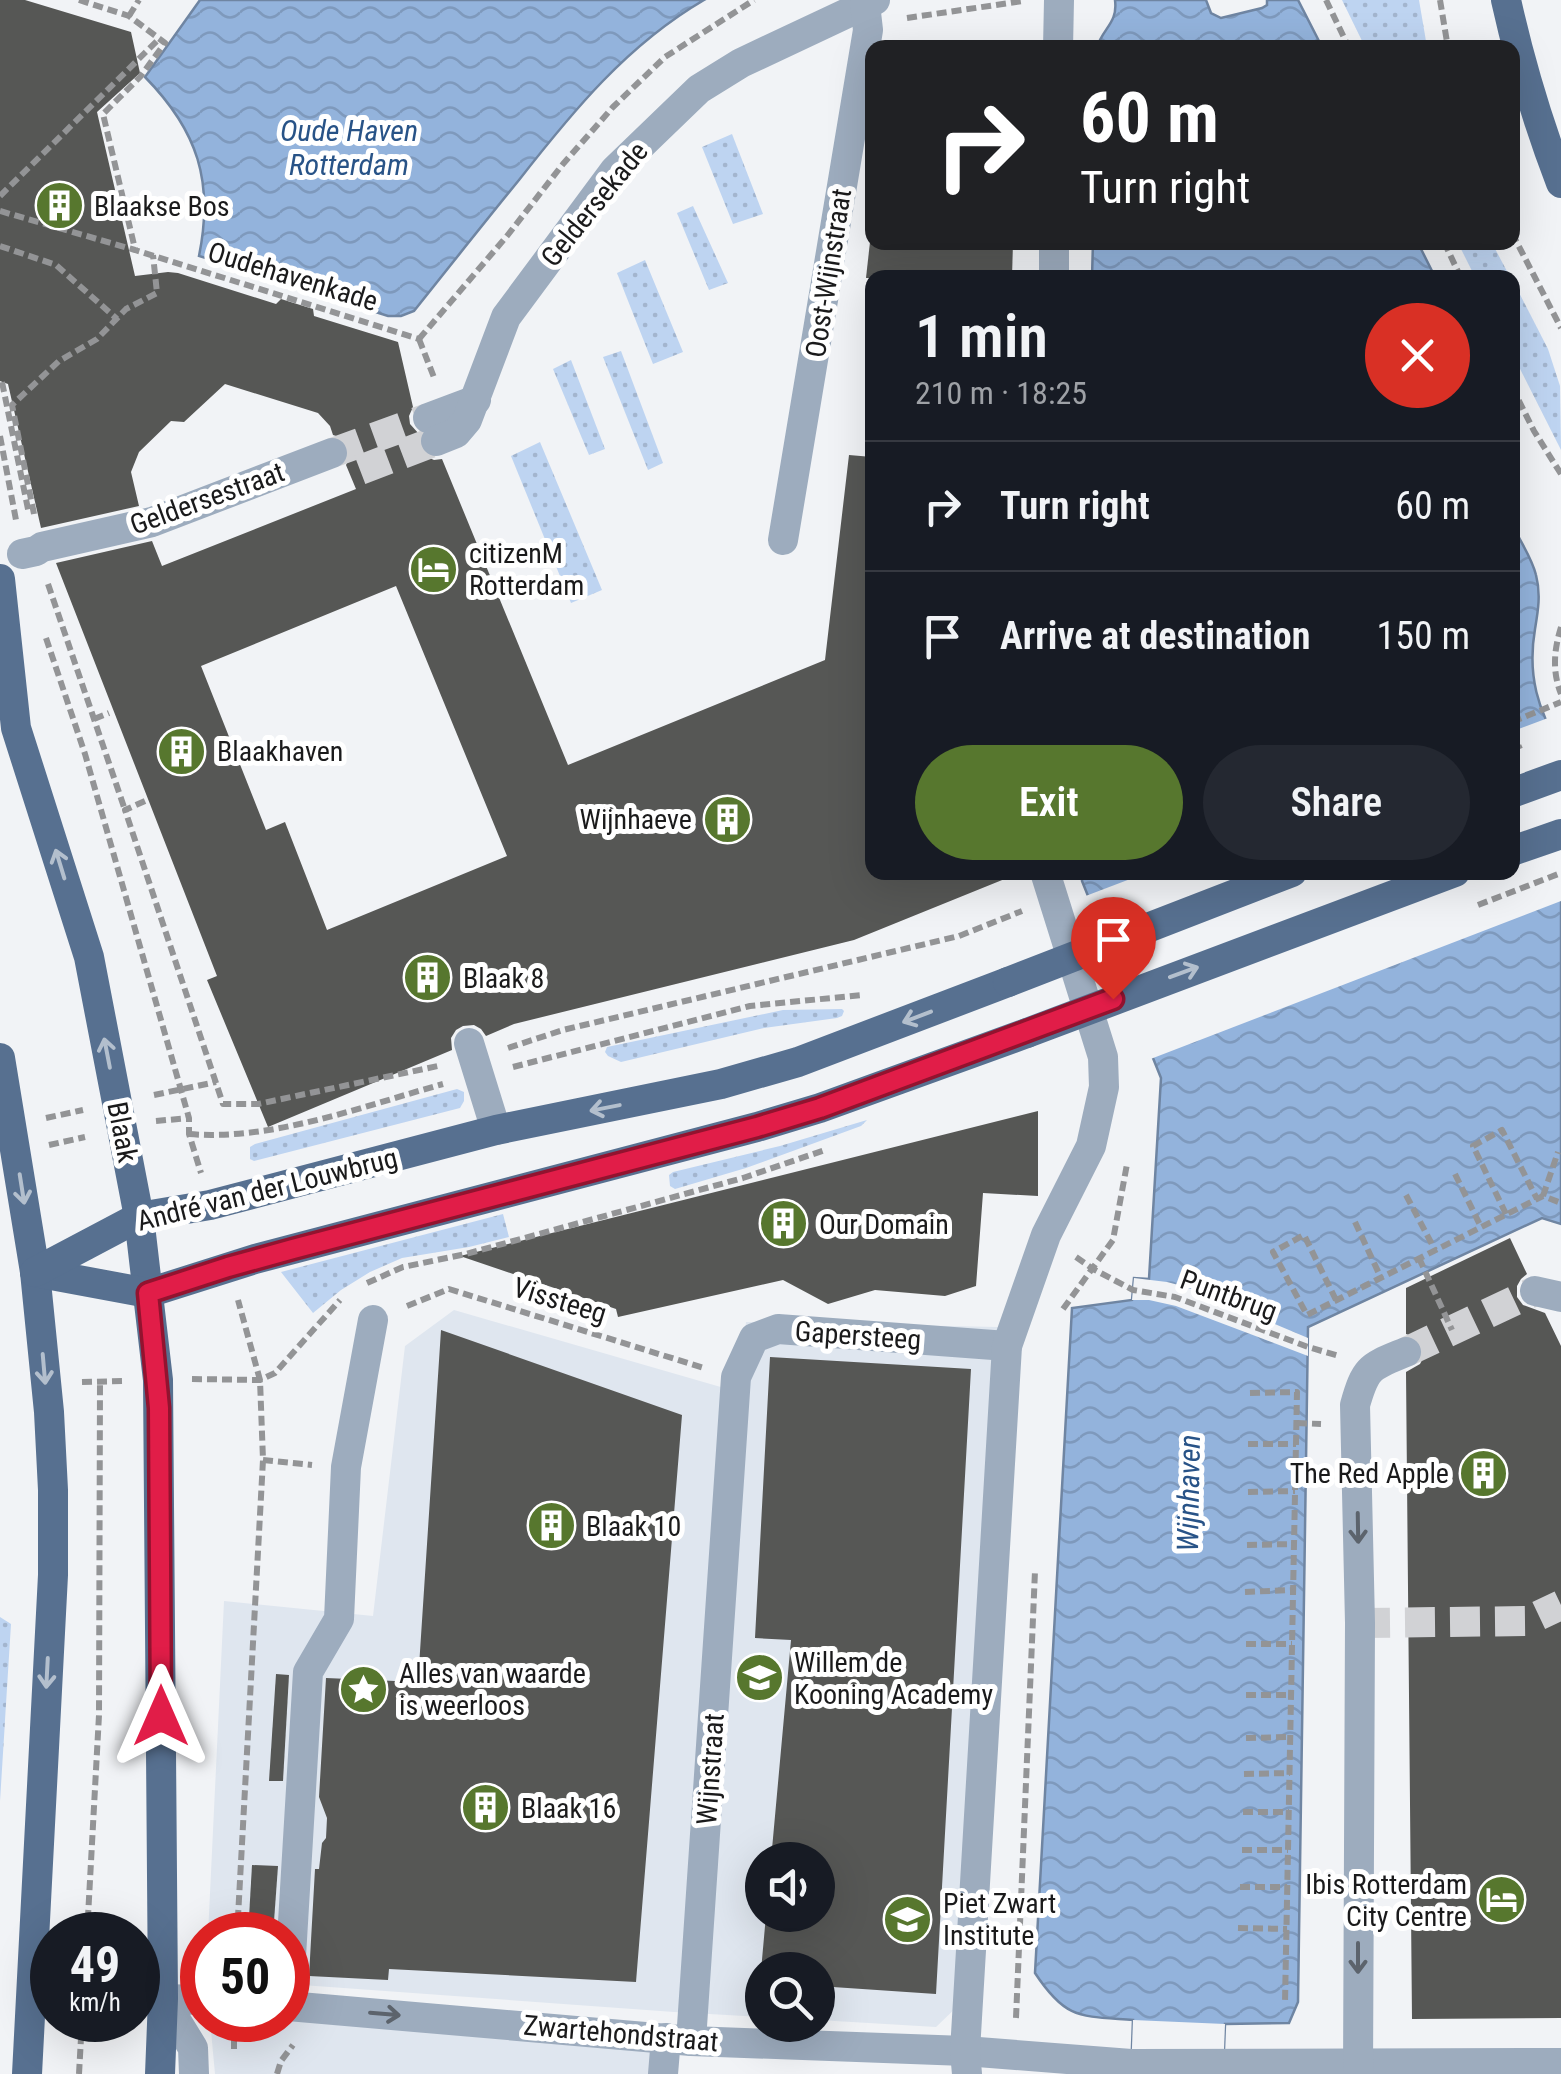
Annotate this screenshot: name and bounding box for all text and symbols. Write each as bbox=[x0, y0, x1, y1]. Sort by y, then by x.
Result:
text: 60 m bbox=[1080, 77, 1219, 159]
icon: right bbox=[915, 80, 1045, 210]
water label: Oude Haven Rotterdam bbox=[280, 113, 418, 182]
street label: Geldersekade bbox=[534, 135, 655, 273]
text: Turn right bbox=[1080, 161, 1250, 214]
building icon: Blaakse Bos bbox=[33, 180, 85, 232]
street label: Oost-Wijnstraat bbox=[799, 186, 858, 360]
place label: Blaakse Bos bbox=[94, 190, 230, 223]
street label: Oudehavenkade bbox=[204, 235, 382, 318]
text: 1 min bbox=[915, 301, 1048, 372]
button: close bbox=[1365, 303, 1470, 408]
text: 210 m · 18:25 bbox=[915, 374, 1087, 412]
street label: Geldersestraat bbox=[126, 455, 289, 542]
icon: right bbox=[915, 479, 970, 534]
text: Turn right bbox=[1000, 484, 1150, 528]
text: 60 m bbox=[1395, 484, 1470, 528]
place label: citizenM Rotterdam bbox=[469, 537, 584, 602]
hotel icon: citizenM Rotterdam bbox=[408, 543, 460, 595]
icon: arrive bbox=[915, 609, 970, 664]
text: Arrive at destination bbox=[1000, 614, 1310, 658]
text: 150 m bbox=[1376, 614, 1470, 658]
building icon: Blaakhaven bbox=[156, 725, 208, 777]
place label: Blaakhaven bbox=[217, 735, 343, 768]
button: Exit bbox=[915, 745, 1183, 860]
button: Share bbox=[1203, 745, 1470, 860]
building icon: Wijnhaeve bbox=[701, 793, 753, 845]
place label: Wijnhaeve bbox=[580, 803, 692, 836]
one-way arrow bbox=[50, 849, 68, 880]
pin bbox=[1071, 897, 1156, 1000]
icon: arrive bbox=[1086, 912, 1141, 967]
building icon: Blaak 8 bbox=[402, 952, 454, 1004]
place label: Blaak 8 bbox=[463, 962, 544, 995]
one-way arrow bbox=[1168, 962, 1198, 980]
one-way arrow bbox=[902, 1009, 932, 1027]
one-way arrow bbox=[97, 1037, 116, 1069]
street label: Blaak bbox=[100, 1099, 145, 1166]
one-way arrow bbox=[590, 1099, 622, 1118]
street label: André van der Louwbrug bbox=[133, 1141, 401, 1238]
one-way arrow bbox=[14, 1172, 32, 1204]
building icon: Our Domain bbox=[758, 1198, 810, 1250]
place label: Our Domain bbox=[819, 1208, 949, 1241]
street label: Puntbrug bbox=[1176, 1263, 1282, 1328]
street label: Vissteeg bbox=[509, 1271, 611, 1330]
street label: Gapersteeg bbox=[794, 1315, 922, 1356]
one-way arrow bbox=[35, 1352, 54, 1384]
water label: Wijnhaven bbox=[1170, 1434, 1207, 1552]
building icon: The Red Apple bbox=[1458, 1447, 1510, 1499]
place label: The Red Apple bbox=[1290, 1457, 1449, 1490]
building icon: Blaak 10 bbox=[525, 1500, 577, 1552]
place label: Blaak 10 bbox=[586, 1510, 681, 1543]
one-way arrow bbox=[1348, 1511, 1367, 1543]
place label: Willem de Kooning Academy bbox=[794, 1646, 993, 1711]
school or university icon: Willem de Kooning Academy bbox=[733, 1652, 785, 1704]
one-way arrow bbox=[38, 1656, 57, 1688]
place label: Alles van waarde is weerloos bbox=[399, 1657, 586, 1722]
place icon: Alles van waarde is weerloos bbox=[338, 1663, 390, 1715]
position arrow bbox=[109, 1664, 213, 1768]
street label: Wijnstraat bbox=[690, 1712, 731, 1826]
building icon: Blaak 16 bbox=[460, 1782, 512, 1834]
place label: Blaak 16 bbox=[521, 1792, 616, 1825]
map controls bbox=[745, 1842, 835, 2042]
button: sound bbox=[745, 1842, 835, 1932]
place label: Ibis Rotterdam City Centre bbox=[1305, 1868, 1467, 1933]
hotel icon: Ibis Rotterdam City Centre bbox=[1476, 1874, 1528, 1926]
place label: Piet Zwart Institute bbox=[943, 1887, 1056, 1952]
school or university icon: Piet Zwart Institute bbox=[882, 1893, 934, 1945]
speed limit sign: 50 bbox=[180, 1912, 310, 2042]
text: 49 bbox=[70, 1936, 120, 1994]
one-way arrow bbox=[1348, 1940, 1368, 1973]
button: search bbox=[745, 1952, 835, 2042]
text: km/h bbox=[69, 1988, 121, 2017]
one-way arrow bbox=[368, 2004, 400, 2023]
street label: Zwartehondstraat bbox=[522, 2009, 720, 2058]

